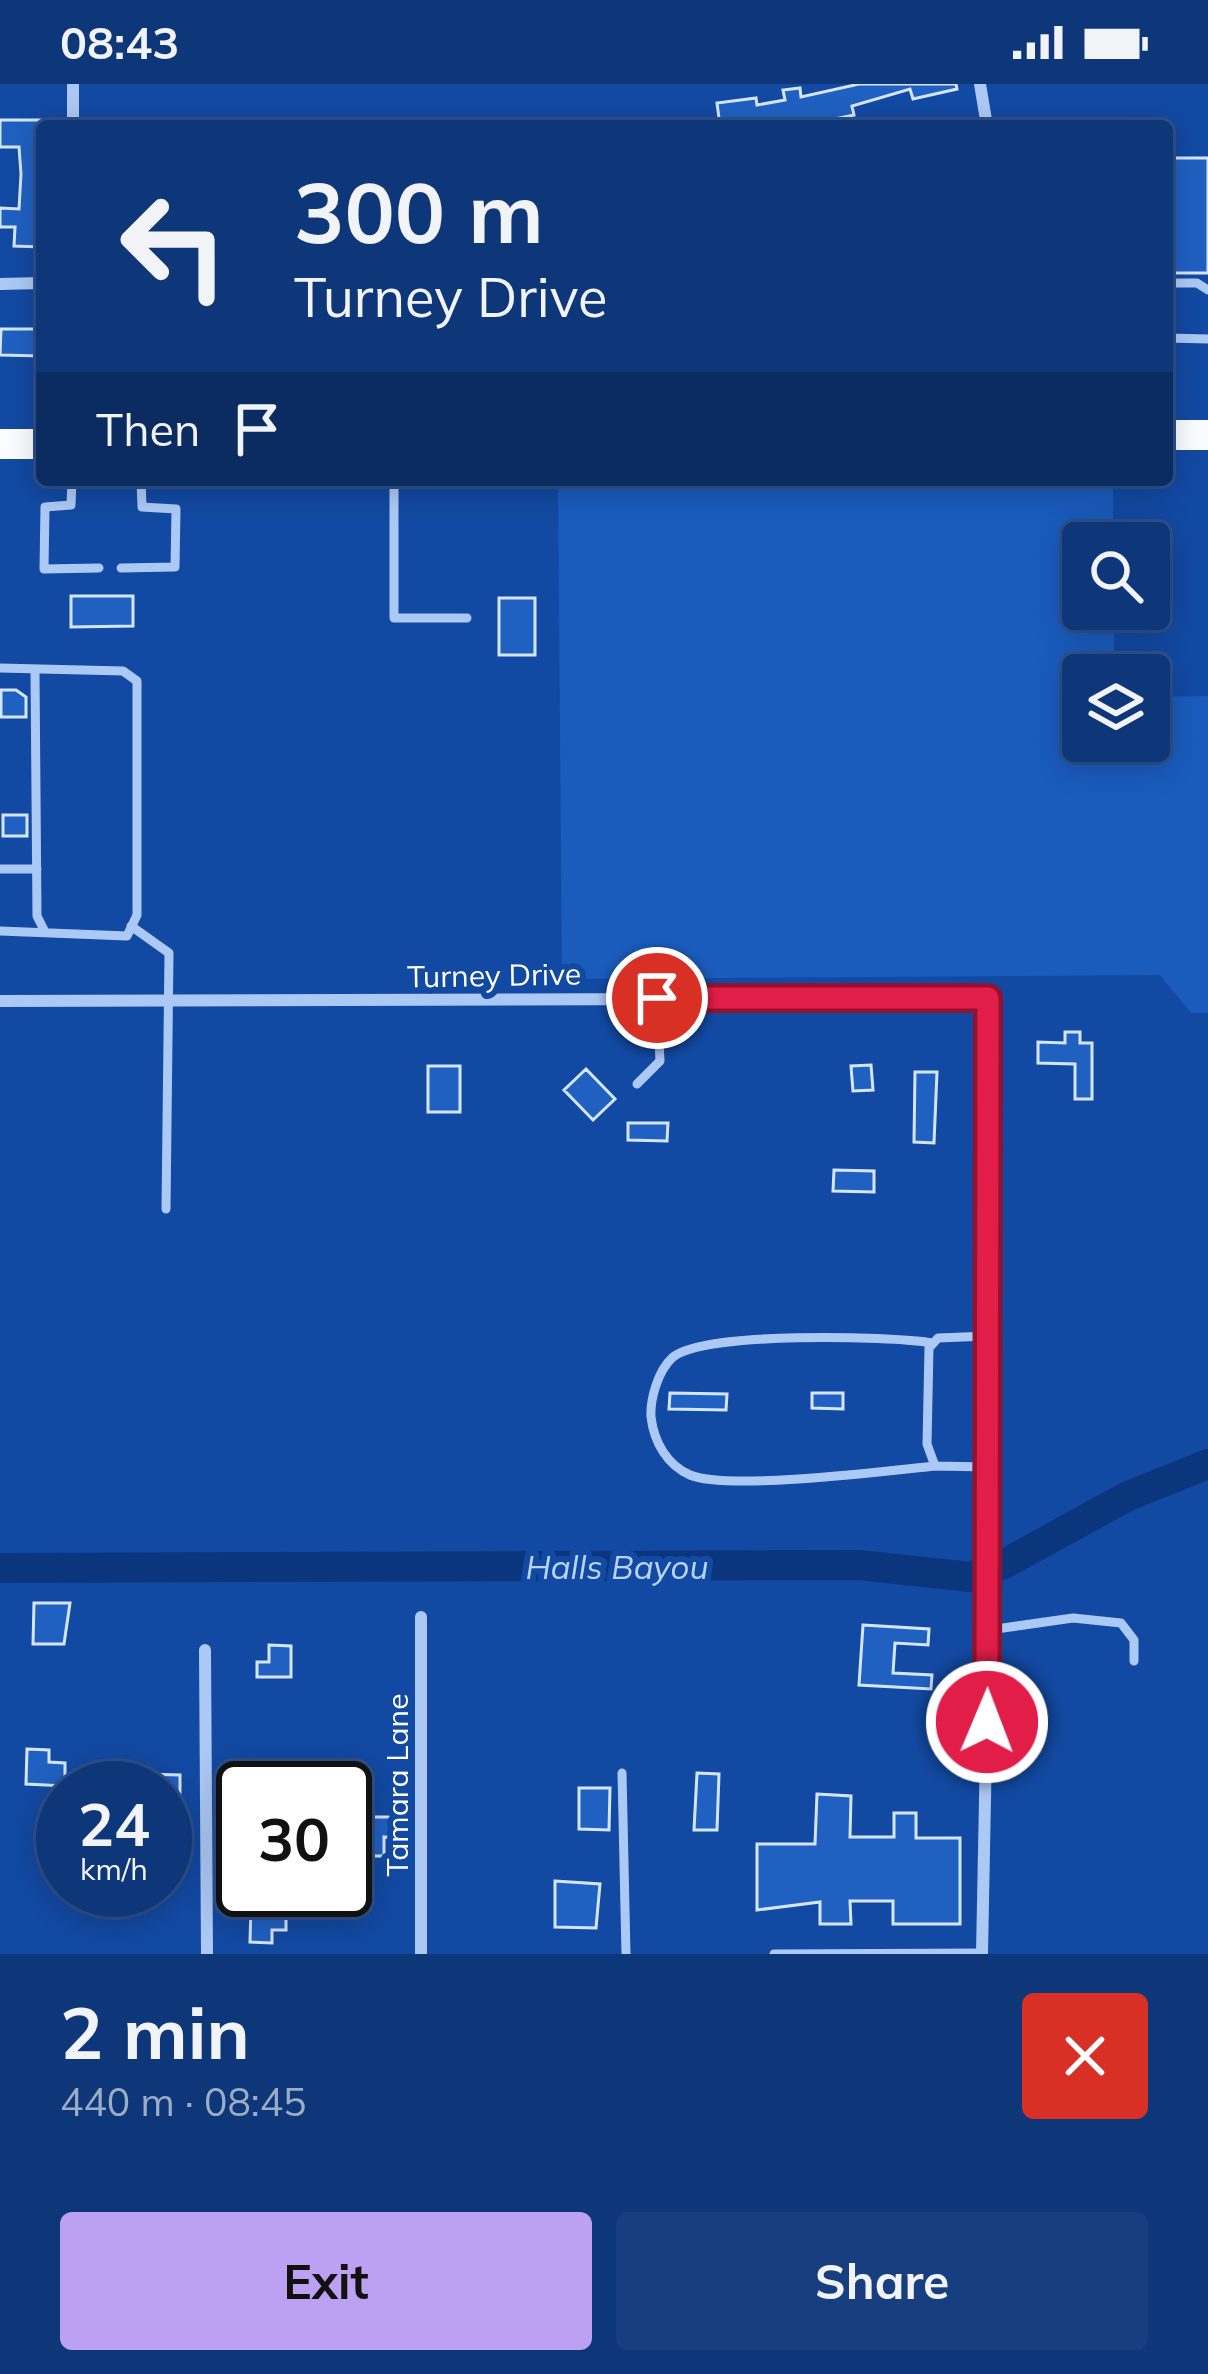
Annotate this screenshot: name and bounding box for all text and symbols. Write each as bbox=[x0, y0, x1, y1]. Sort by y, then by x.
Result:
text: 08:43 bbox=[60, 14, 179, 70]
text: 300 m bbox=[294, 159, 544, 264]
icon: left bbox=[96, 168, 252, 324]
text: Turney Drive bbox=[294, 263, 607, 331]
icon: arrive bbox=[224, 396, 290, 462]
text: Then bbox=[96, 401, 200, 457]
map controls bbox=[1062, 522, 1170, 762]
button: search bbox=[1062, 522, 1170, 630]
button: layers bbox=[1062, 654, 1170, 762]
pin bbox=[606, 947, 708, 1049]
street label: Turney Drive bbox=[407, 954, 581, 996]
icon: arrive bbox=[624, 965, 690, 1031]
water label: Halls Bayou bbox=[525, 1546, 709, 1587]
position arrow bbox=[924, 1659, 1050, 1785]
street label: Tamara Lane bbox=[378, 1694, 416, 1877]
speed limit sign: 30 bbox=[216, 1761, 372, 1917]
text: 24 bbox=[78, 1786, 150, 1861]
text: km/h bbox=[80, 1850, 148, 1888]
text: 2 min bbox=[60, 1987, 250, 2077]
button: close bbox=[1022, 1993, 1148, 2119]
text: 440 m · 08:45 bbox=[60, 2077, 306, 2126]
button: Exit bbox=[60, 2212, 592, 2350]
button: Share bbox=[616, 2212, 1148, 2350]

